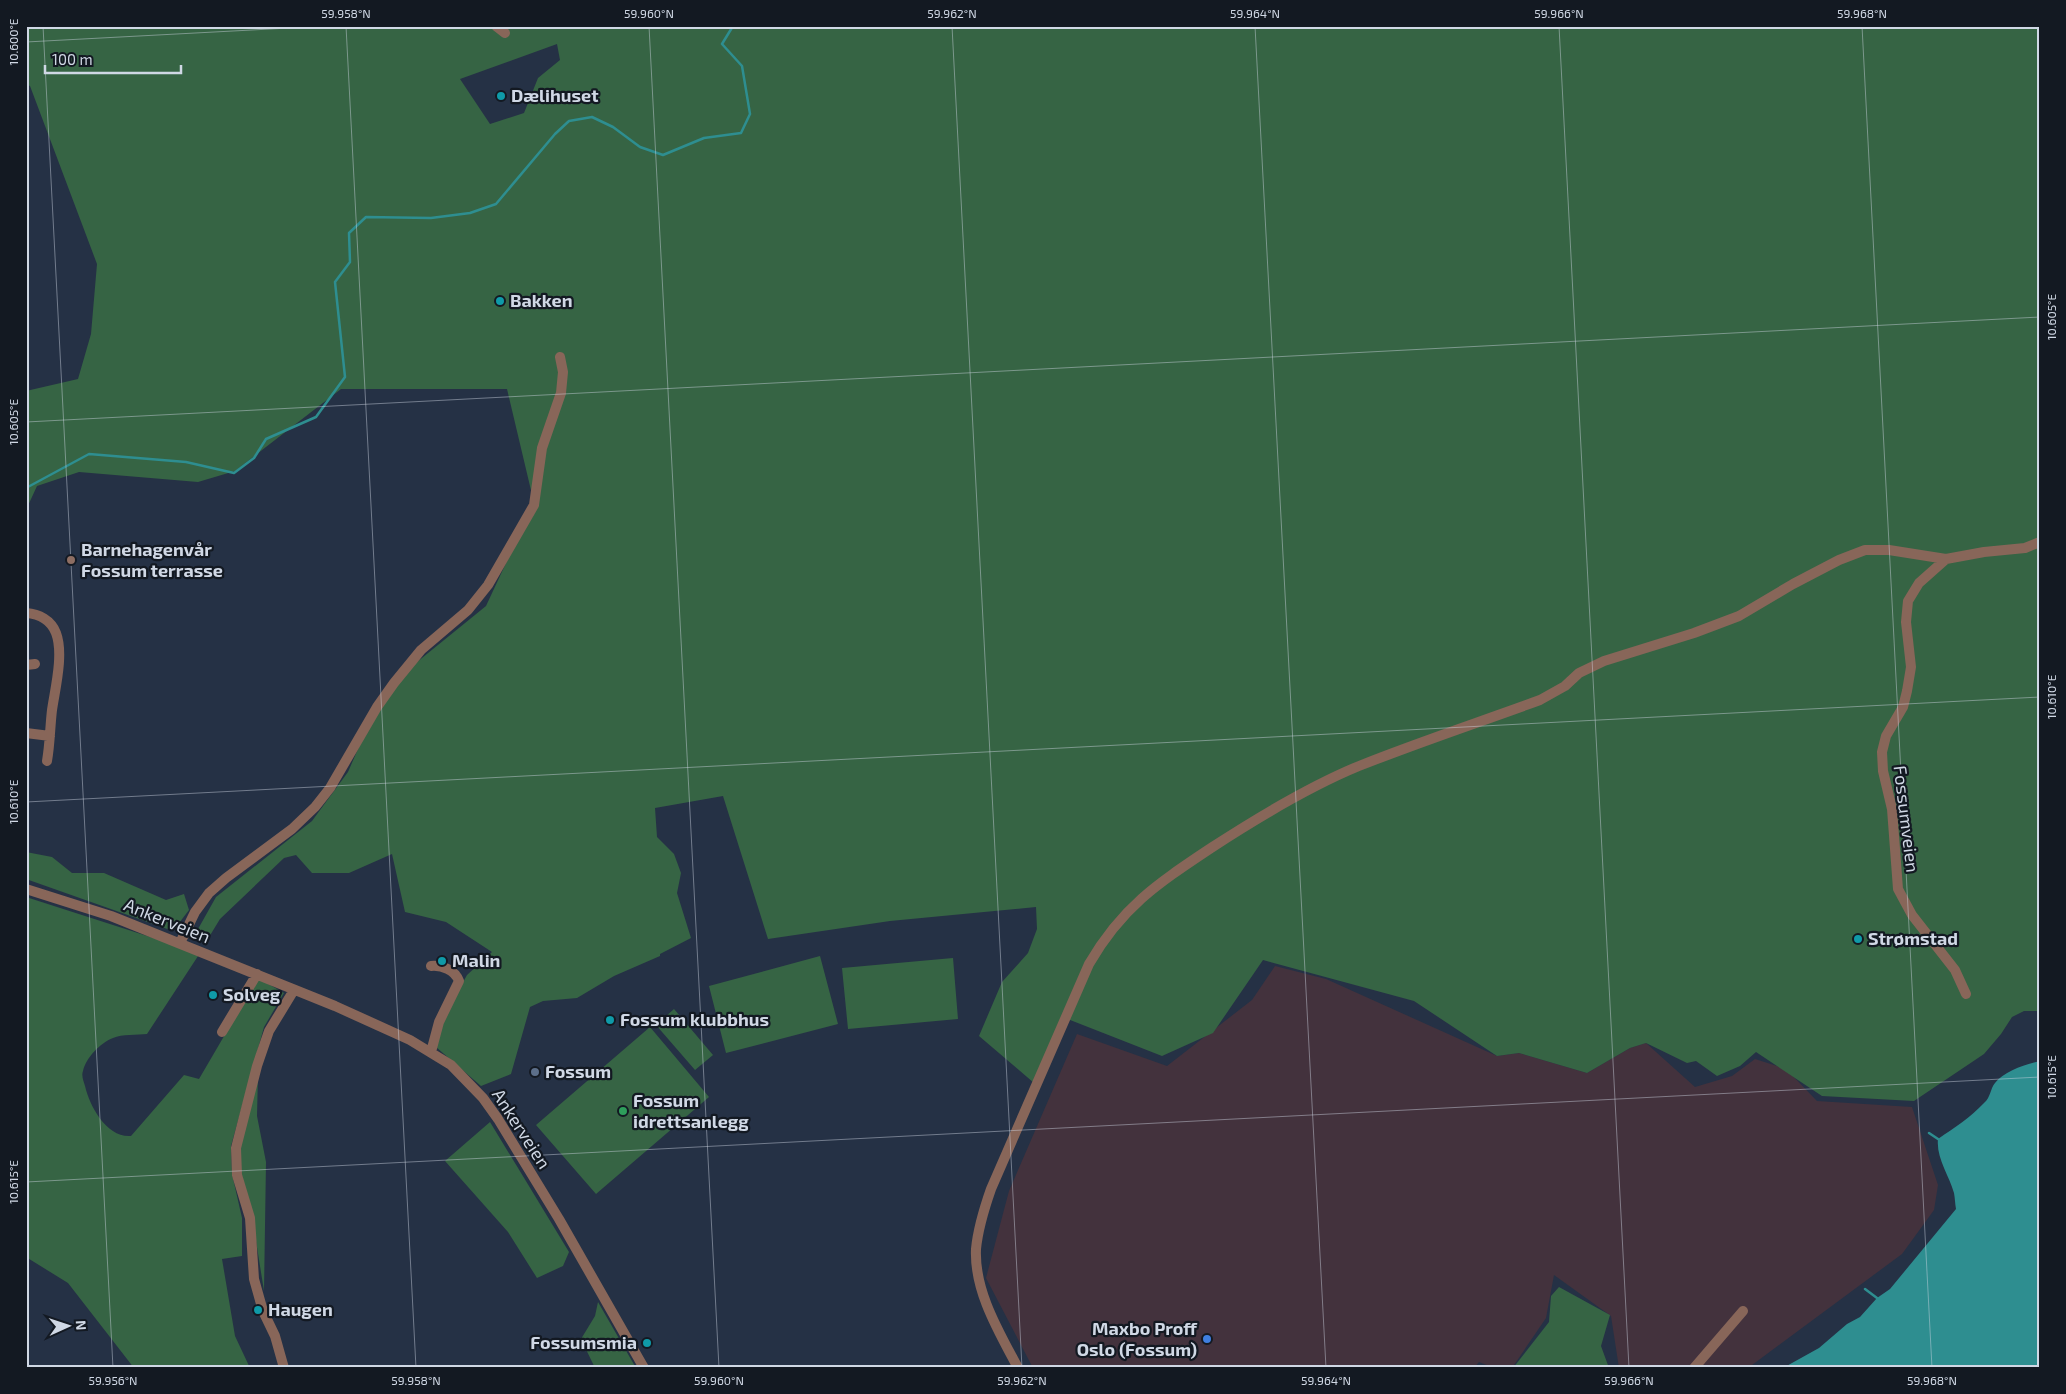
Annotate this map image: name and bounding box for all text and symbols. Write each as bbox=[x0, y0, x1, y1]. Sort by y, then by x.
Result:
text: 59.958°N bbox=[321, 6, 371, 20]
text: 59.960°N bbox=[624, 6, 674, 20]
text: 59.962°N bbox=[927, 6, 977, 20]
text: 59.964°N bbox=[1230, 6, 1280, 20]
text: 59.966°N bbox=[1534, 6, 1584, 20]
text: 59.968°N bbox=[1837, 6, 1887, 20]
text: 10.600°E bbox=[6, 18, 20, 66]
scale bar bbox=[45, 42, 181, 74]
text: 100 m bbox=[52, 50, 93, 68]
place label: Dælihuset bbox=[511, 84, 599, 106]
marker: Dælihuset bbox=[495, 90, 507, 102]
place label: Bakken bbox=[510, 289, 573, 311]
text: 10.605°E bbox=[2044, 294, 2058, 340]
marker: Bakken bbox=[494, 295, 506, 307]
text: 10.605°E bbox=[6, 399, 20, 445]
place label: Barnehagenvår Fossum terrasse bbox=[81, 538, 223, 581]
marker: Barnehagenvår Fossum terrasse bbox=[65, 554, 77, 566]
text: 10.610°E bbox=[2044, 674, 2058, 719]
street label: Fossumveien bbox=[1890, 764, 1924, 874]
text: 10.610°E bbox=[6, 779, 20, 824]
street label: Ankerveien bbox=[121, 893, 214, 947]
place label: Strømstad bbox=[1868, 927, 1958, 949]
marker: Strømstad bbox=[1852, 933, 1864, 945]
place label: Malin bbox=[452, 949, 500, 971]
marker: Malin bbox=[436, 955, 448, 967]
place label: Solveg bbox=[223, 983, 281, 1005]
marker: Solveg bbox=[207, 989, 219, 1001]
place label: Fossum klubbhus bbox=[620, 1008, 769, 1030]
marker: Fossum klubbhus bbox=[604, 1014, 616, 1026]
text: 10.615°E bbox=[2044, 1055, 2058, 1099]
place label: Fossum bbox=[545, 1060, 611, 1082]
marker: Fossum bbox=[529, 1066, 541, 1078]
street label: Ankerveien bbox=[488, 1084, 556, 1173]
place label: Fossum idrettsanlegg bbox=[633, 1089, 749, 1132]
marker: Fossum idrettsanlegg bbox=[617, 1105, 629, 1117]
text: 10.615°E bbox=[6, 1160, 20, 1204]
place label: Haugen bbox=[268, 1298, 333, 1320]
north arrow bbox=[42, 1302, 92, 1352]
marker: Haugen bbox=[252, 1304, 264, 1316]
place label: Maxbo Proff Oslo (Fossum) bbox=[1077, 1317, 1198, 1360]
text: N bbox=[73, 1320, 90, 1331]
place label: Fossumsmia bbox=[530, 1331, 637, 1353]
marker: Maxbo Proff Oslo (Fossum) bbox=[1201, 1333, 1213, 1345]
marker: Fossumsmia bbox=[641, 1337, 653, 1349]
text: 59.956°N bbox=[88, 1373, 138, 1387]
text: 59.958°N bbox=[391, 1373, 441, 1387]
text: 59.960°N bbox=[694, 1373, 744, 1387]
text: 59.962°N bbox=[997, 1373, 1047, 1387]
text: 59.964°N bbox=[1301, 1373, 1351, 1387]
text: 59.966°N bbox=[1604, 1373, 1654, 1387]
text: 59.968°N bbox=[1907, 1373, 1957, 1387]

